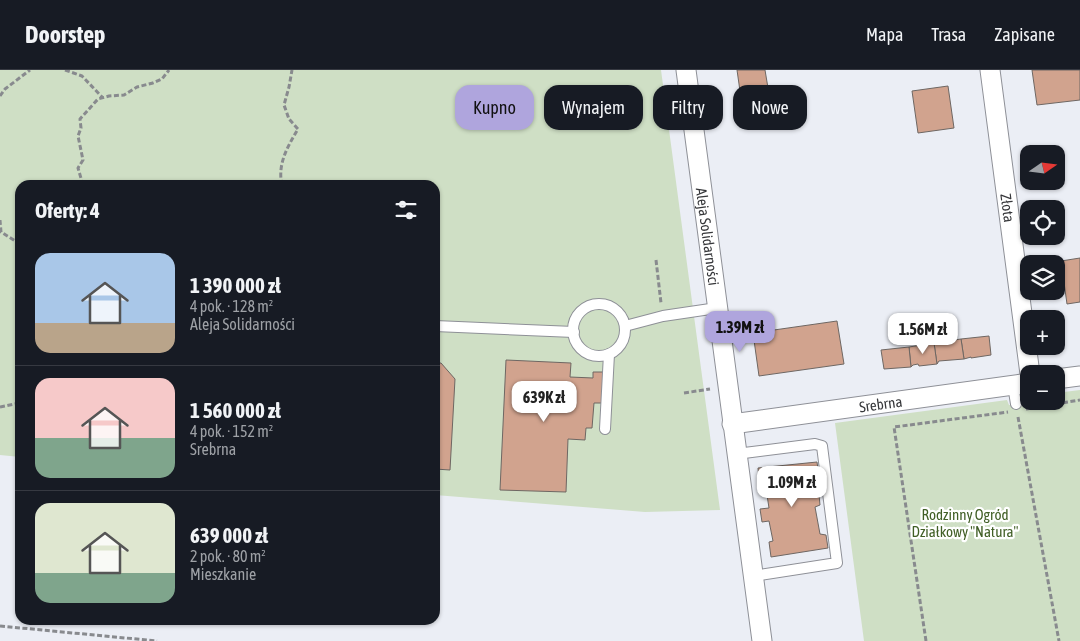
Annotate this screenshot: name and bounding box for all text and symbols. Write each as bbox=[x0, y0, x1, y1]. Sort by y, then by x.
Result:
text: Doorstep bbox=[25, 21, 106, 48]
text: Mapa bbox=[866, 24, 903, 45]
text: Trasa bbox=[931, 24, 966, 45]
text: Zapisane bbox=[994, 24, 1055, 45]
chip: Kupno bbox=[455, 85, 534, 130]
chip: Wynajem bbox=[544, 85, 643, 130]
chip: Filtry bbox=[653, 85, 723, 130]
chip: Nowe bbox=[733, 85, 807, 130]
north arrow bbox=[1020, 145, 1065, 190]
map controls bbox=[1020, 145, 1065, 410]
street label: Aleja Solidarności bbox=[693, 187, 723, 286]
street label: Złota bbox=[998, 192, 1018, 223]
icon: filters bbox=[392, 196, 420, 224]
text: Oferty: 4 bbox=[35, 198, 100, 222]
button: locate bbox=[1020, 200, 1065, 245]
button: layers bbox=[1020, 255, 1065, 300]
icon: home bbox=[75, 273, 135, 333]
text: 1 390 000 zł bbox=[190, 273, 281, 297]
text: 4 pok. · 128 m² bbox=[190, 297, 273, 315]
pin: 1.39M zł bbox=[688, 310, 792, 353]
button: + bbox=[1020, 310, 1065, 355]
pin: 1.56M zł bbox=[871, 312, 975, 355]
text: Aleja Solidarności bbox=[190, 315, 295, 333]
text: 1.39M zł bbox=[716, 318, 764, 336]
text: 1.56M zł bbox=[899, 320, 947, 338]
button: − bbox=[1020, 365, 1065, 410]
pin: 639K zł bbox=[498, 380, 590, 423]
text: 639K zł bbox=[523, 388, 565, 406]
street label: Srebrna bbox=[858, 392, 903, 415]
icon: home bbox=[75, 398, 135, 458]
text: 1 560 000 zł bbox=[190, 398, 281, 422]
text: 4 pok. · 152 m² bbox=[190, 422, 273, 440]
text: Srebrna bbox=[190, 440, 236, 458]
pin: 1.09M zł bbox=[740, 466, 844, 508]
text: 1.09M zł bbox=[768, 473, 816, 491]
park label: Rodzinny Ogród Działkowy "Natura" bbox=[912, 506, 1019, 540]
icon: home bbox=[75, 523, 135, 583]
text: 639 000 zł bbox=[190, 523, 268, 547]
text: 2 pok. · 80 m² bbox=[190, 547, 266, 565]
text: Mieszkanie bbox=[190, 565, 256, 583]

